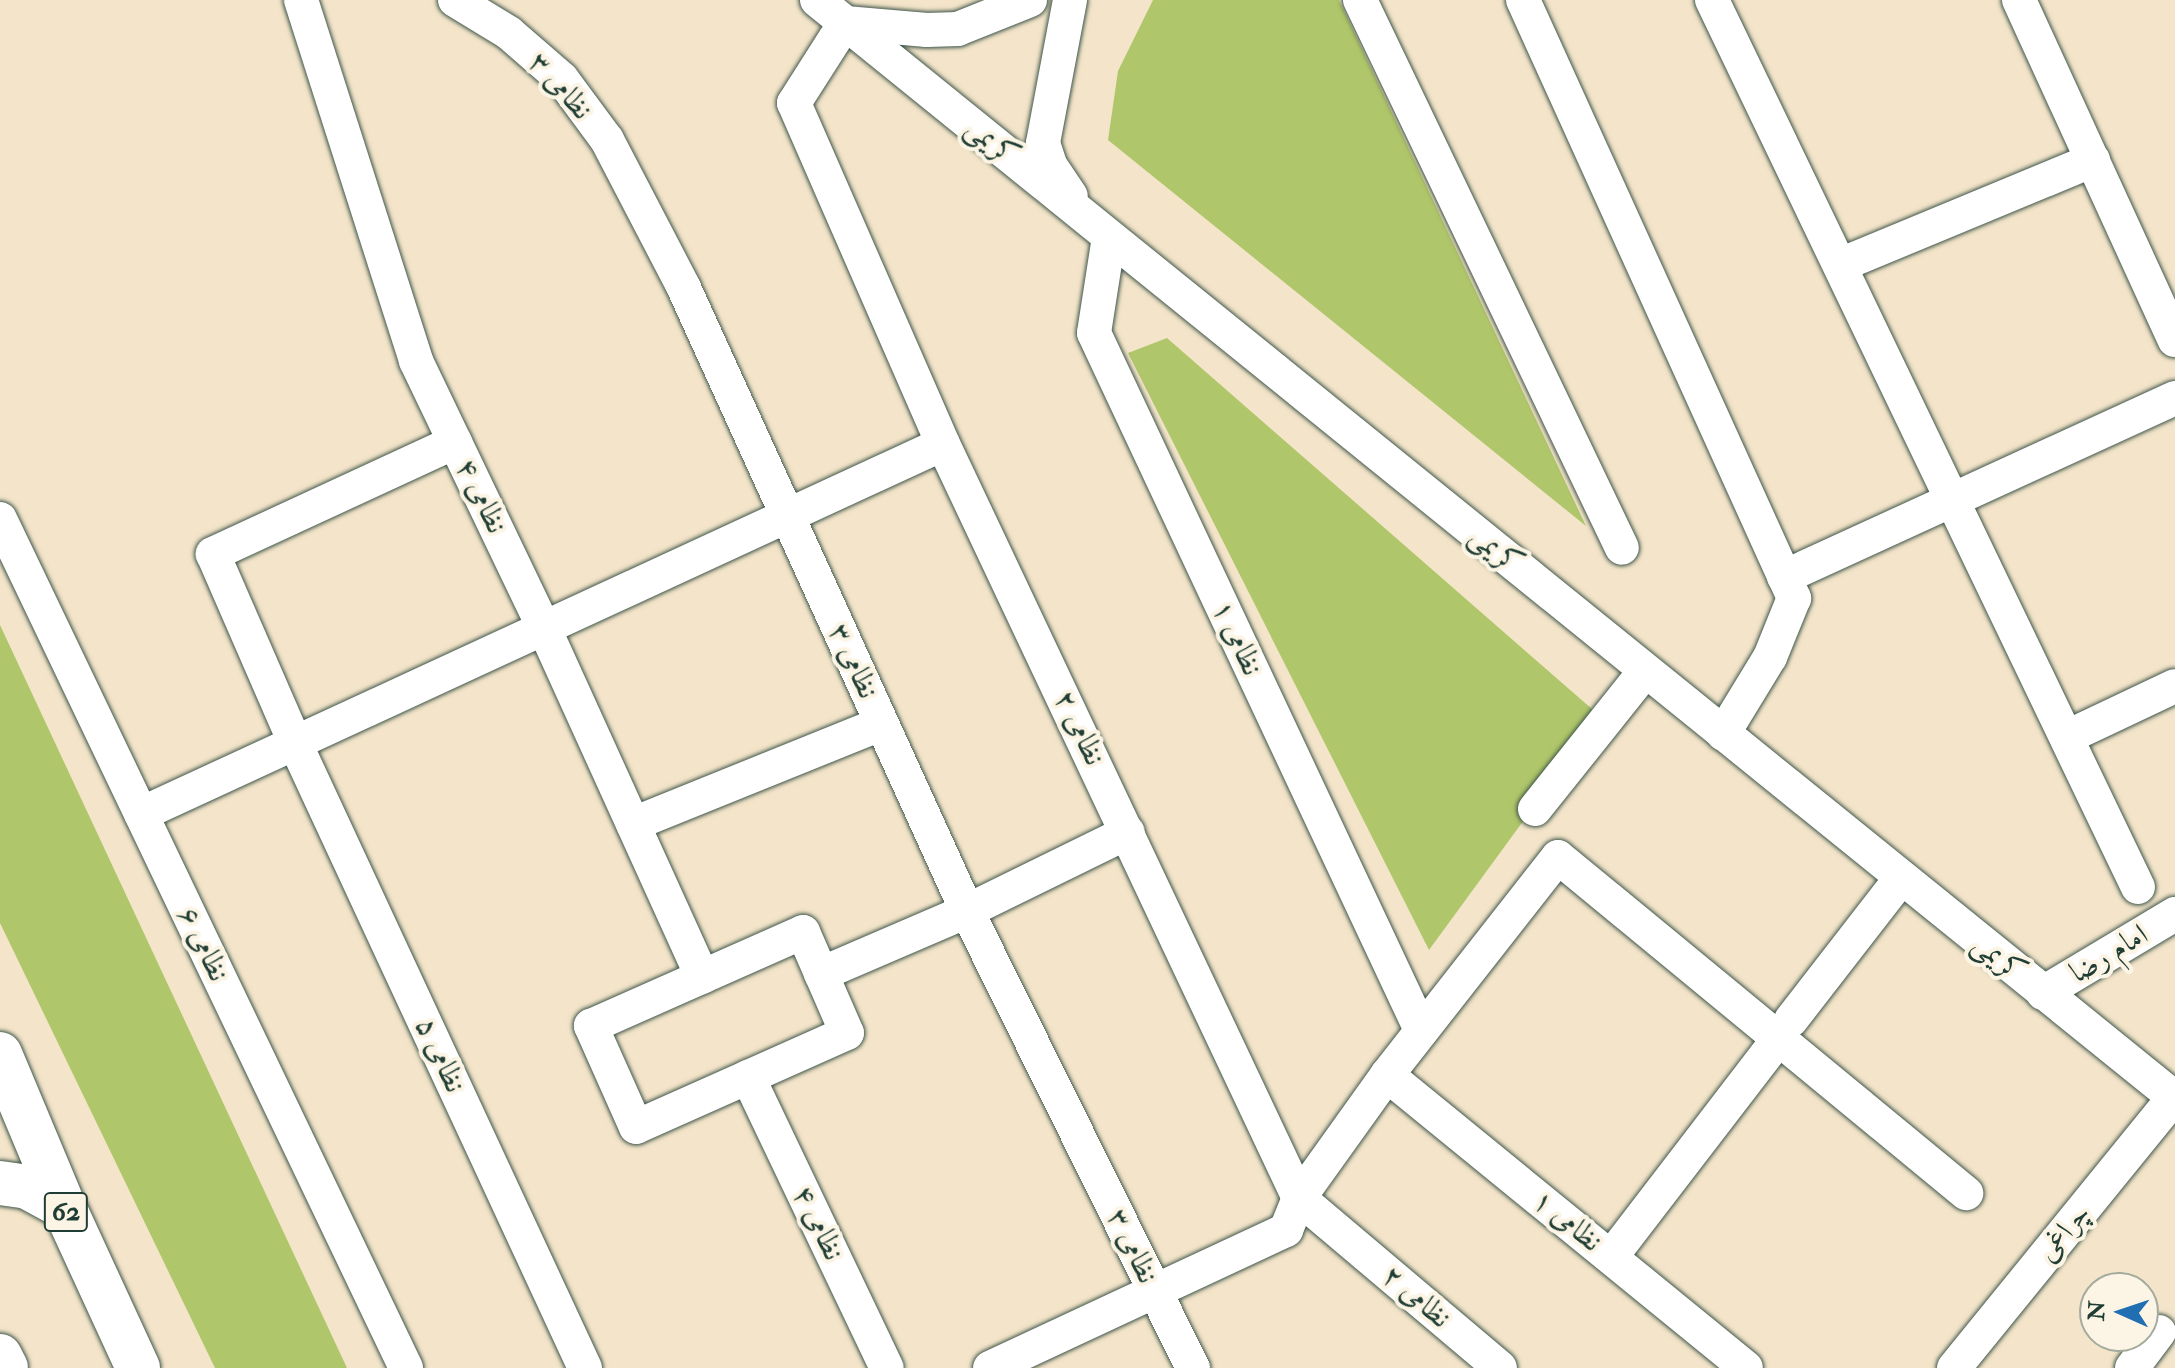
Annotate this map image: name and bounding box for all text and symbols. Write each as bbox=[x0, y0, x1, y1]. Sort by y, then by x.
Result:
street label: نظامی ۳ bbox=[520, 45, 600, 127]
street label: کریمی bbox=[958, 110, 1026, 174]
street label: نظامی ۴ bbox=[448, 453, 514, 539]
street label: کریمی bbox=[1462, 518, 1530, 582]
street label: نظامی ۱ bbox=[1204, 595, 1270, 681]
street label: نظامی ۳ bbox=[820, 618, 886, 704]
street label: نظامی ۲ bbox=[1046, 685, 1112, 771]
street label: نظامی ۶ bbox=[170, 901, 236, 987]
street label: امام رضا bbox=[2063, 917, 2155, 991]
street label: کریمی bbox=[1965, 926, 2033, 990]
street label: نظامی ۵ bbox=[407, 1012, 473, 1098]
street label: نظامی ۴ bbox=[785, 1180, 851, 1266]
street label: نظامی ۱ bbox=[1525, 1182, 1609, 1260]
road number: 62 bbox=[42, 1188, 90, 1236]
street label: چراغی bbox=[2030, 1196, 2098, 1270]
street label: نظامی ۳ bbox=[1099, 1203, 1165, 1289]
street label: نظامی ۲ bbox=[1374, 1258, 1458, 1336]
north arrow bbox=[2079, 1272, 2159, 1352]
text: N bbox=[2083, 1300, 2112, 1321]

